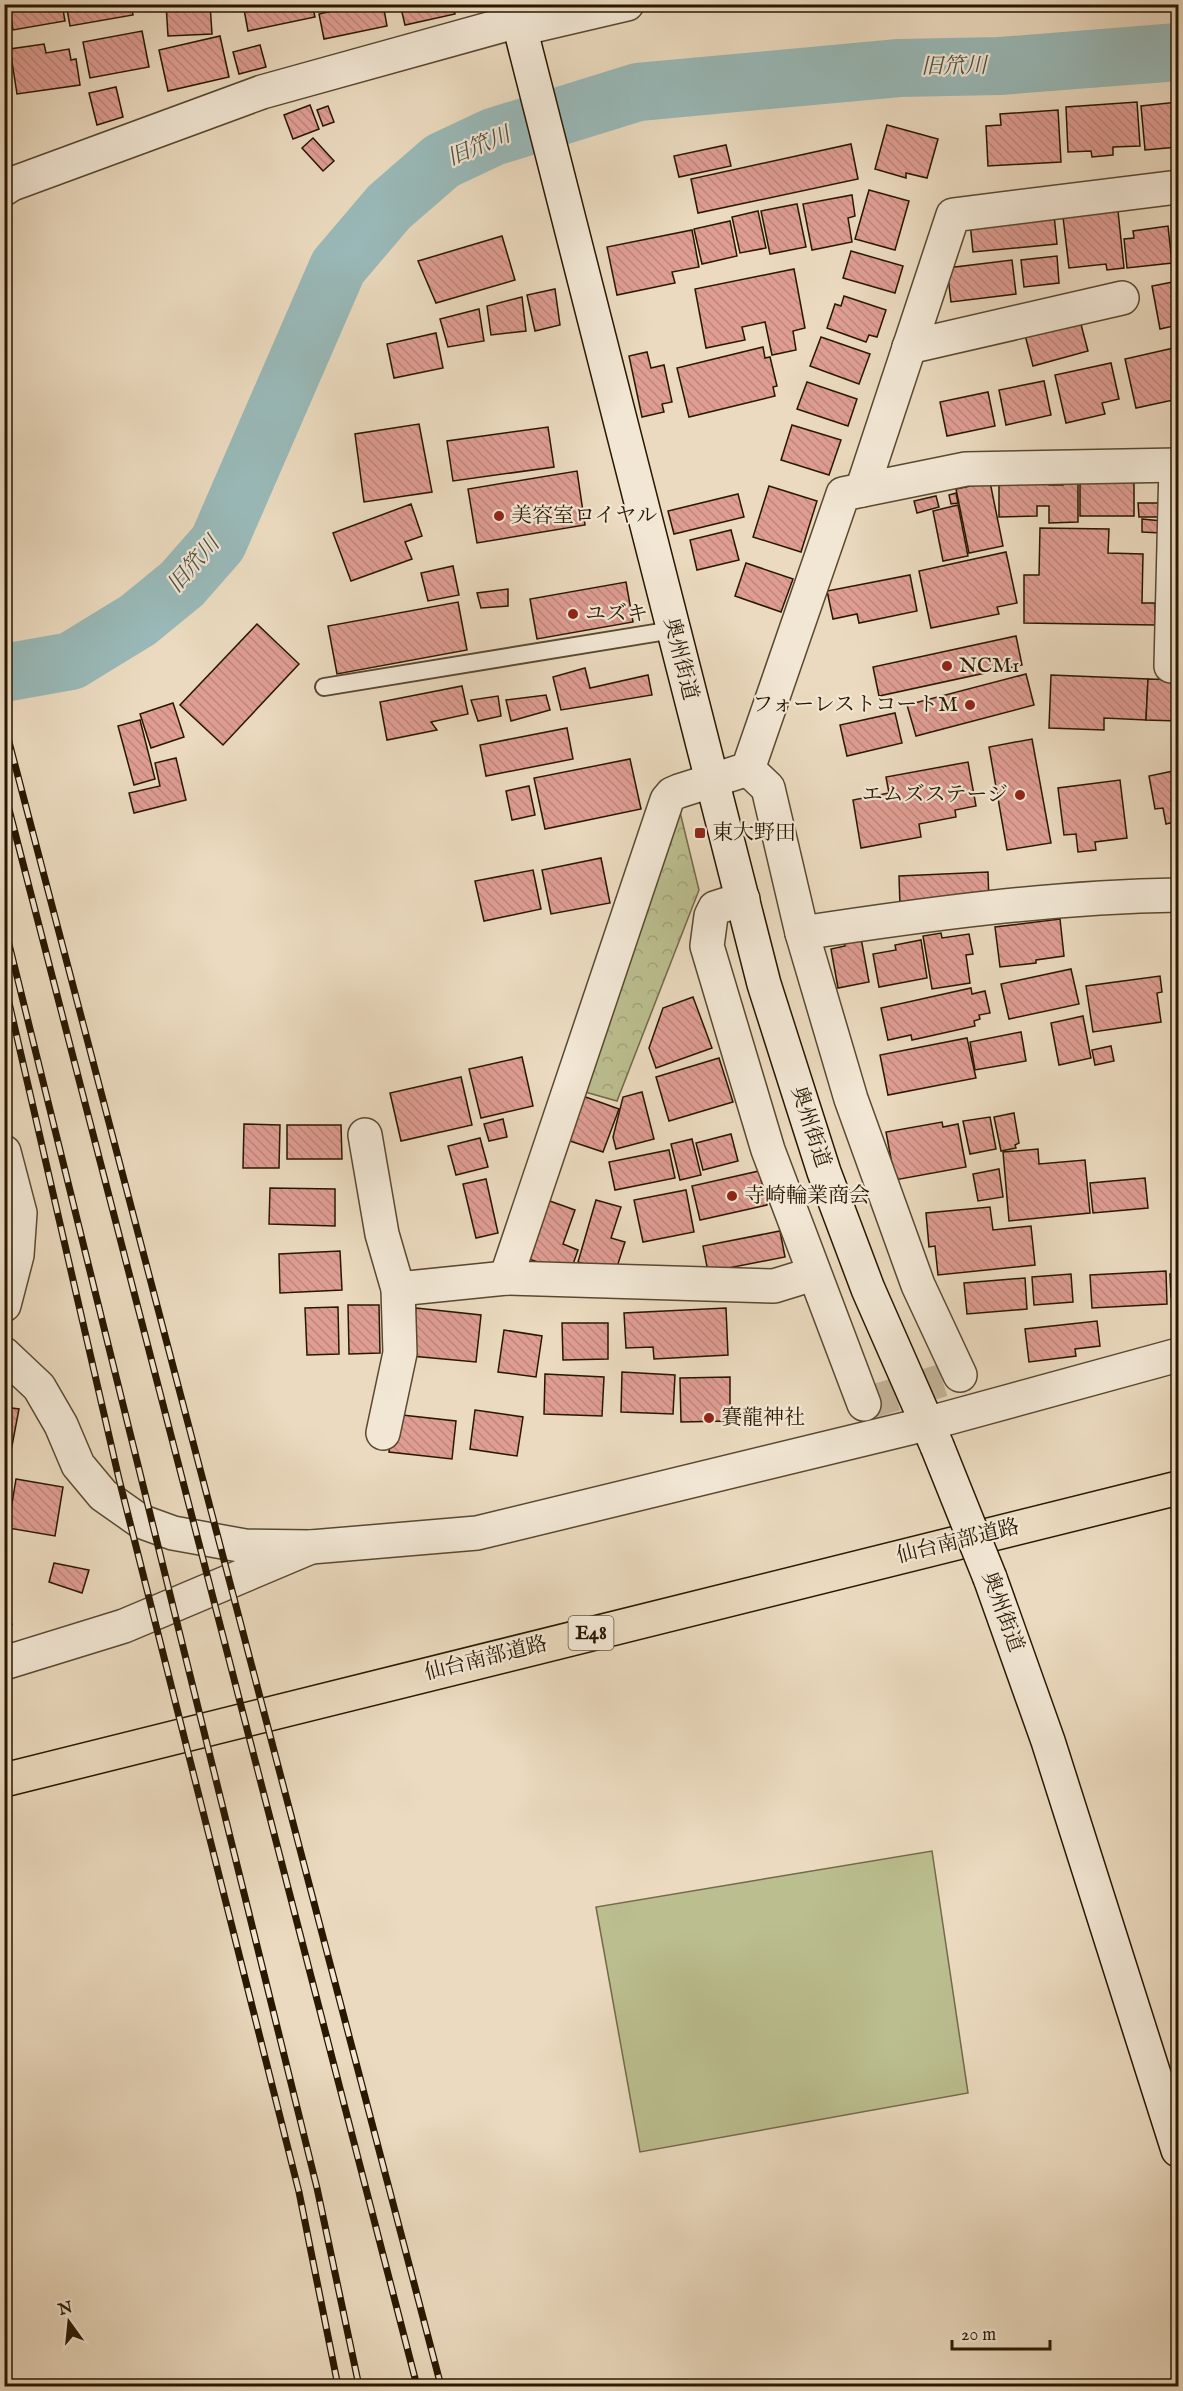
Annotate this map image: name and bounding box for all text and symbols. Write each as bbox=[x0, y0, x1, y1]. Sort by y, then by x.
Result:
water label: 旧笊川 bbox=[921, 52, 989, 82]
water label: 旧笊川 bbox=[443, 120, 517, 173]
place label: 美容室ロイヤル bbox=[511, 503, 657, 530]
marker: 美容室ロイヤル bbox=[492, 509, 506, 523]
water label: 旧笊川 bbox=[162, 529, 228, 599]
place label: ユズキ bbox=[585, 601, 648, 628]
marker: ユズキ bbox=[566, 607, 580, 621]
street label: 奥州街道 bbox=[657, 615, 703, 703]
place label: NCM1 bbox=[959, 653, 1020, 680]
marker: NCM1 bbox=[940, 659, 954, 673]
place label: フォーレストコートM bbox=[752, 692, 958, 719]
marker: フォーレストコートM bbox=[963, 698, 977, 712]
place label: エムズステージ bbox=[862, 782, 1008, 809]
marker: エムズステージ bbox=[1013, 788, 1027, 802]
place label: 東大野田 bbox=[712, 820, 796, 847]
marker: 東大野田 bbox=[693, 826, 707, 840]
street label: 奥州街道 bbox=[784, 1083, 836, 1171]
place label: 寺崎輪業商会 bbox=[744, 1183, 870, 1210]
marker: 寺崎輪業商会 bbox=[725, 1189, 739, 1203]
place label: 賽龍神社 bbox=[721, 1405, 805, 1432]
marker: 賽龍神社 bbox=[702, 1411, 716, 1425]
street label: 仙台南部道路 bbox=[894, 1514, 1022, 1570]
street label: 奥州街道 bbox=[975, 1568, 1029, 1656]
road number: E48 bbox=[568, 1616, 614, 1650]
street label: 仙台南部道路 bbox=[422, 1631, 550, 1687]
north arrow bbox=[39, 2292, 99, 2352]
text: N bbox=[55, 2298, 75, 2321]
scale bar bbox=[952, 2313, 1050, 2351]
text: 20 m bbox=[961, 2324, 996, 2347]

